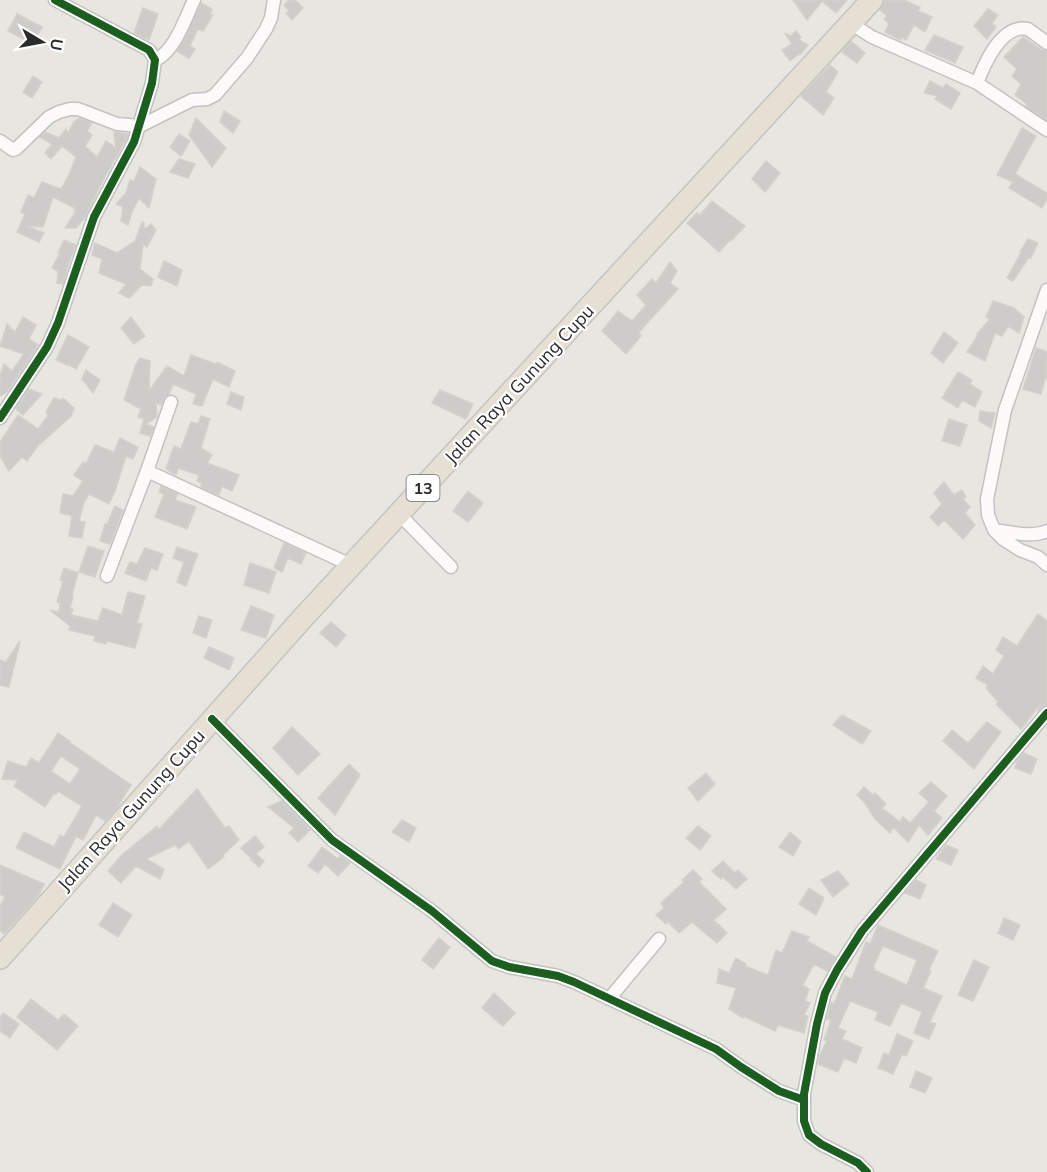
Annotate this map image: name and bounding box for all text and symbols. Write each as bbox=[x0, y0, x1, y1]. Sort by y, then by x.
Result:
north arrow bbox=[12, 12, 72, 72]
text: U bbox=[46, 37, 68, 52]
street label: Jalan Raya Gunung Cupu bbox=[439, 300, 599, 468]
road number: 13 bbox=[406, 475, 440, 501]
street label: Jalan Raya Gunung Cupu bbox=[52, 725, 210, 895]

